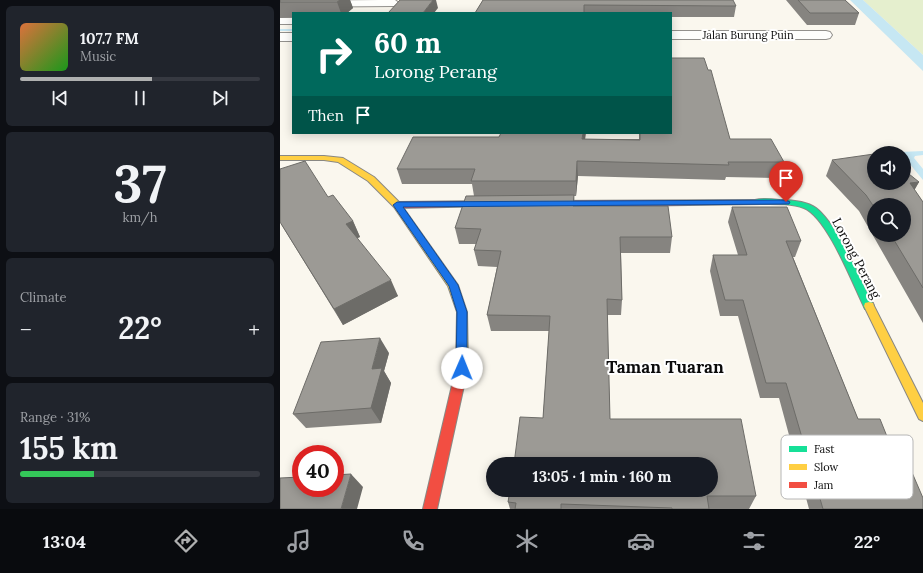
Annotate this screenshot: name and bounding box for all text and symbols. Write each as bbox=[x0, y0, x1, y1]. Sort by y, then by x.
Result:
text: 60 m bbox=[374, 25, 441, 61]
icon: right bbox=[308, 28, 360, 80]
street label: Jalan Burung Puin bbox=[701, 28, 794, 42]
text: 107.7 FM bbox=[80, 29, 139, 48]
text: Music bbox=[80, 48, 116, 65]
text: Lorong Perang bbox=[374, 60, 497, 83]
icon: previous bbox=[49, 87, 71, 109]
icon: pause bbox=[129, 87, 151, 109]
icon: next bbox=[209, 87, 231, 109]
icon: arrive bbox=[352, 104, 374, 126]
text: Then bbox=[308, 106, 344, 125]
map controls bbox=[867, 146, 911, 242]
button: sound bbox=[867, 146, 911, 190]
text: 37 bbox=[113, 150, 167, 216]
pin bbox=[769, 161, 803, 202]
icon: arrive bbox=[775, 167, 797, 189]
button: search bbox=[867, 198, 911, 242]
text: km/h bbox=[122, 209, 158, 226]
street label: Lorong Perang bbox=[828, 215, 885, 302]
text: Climate bbox=[20, 289, 67, 306]
text: 22° bbox=[118, 309, 162, 347]
text: − bbox=[20, 315, 32, 343]
text: + bbox=[248, 315, 260, 343]
position arrow bbox=[441, 347, 483, 389]
district label: Taman Tuaran bbox=[606, 356, 724, 378]
text: Range · 31% bbox=[20, 409, 90, 426]
text: 155 km bbox=[20, 429, 118, 467]
legend bbox=[781, 435, 913, 499]
text: Fast bbox=[814, 442, 835, 456]
speed limit sign: 40 bbox=[292, 445, 344, 497]
text: Slow bbox=[814, 460, 839, 474]
text: 13:05 · 1 min · 160 m bbox=[533, 467, 671, 486]
text: Jam bbox=[813, 478, 834, 492]
icon: directions bbox=[172, 527, 200, 555]
icon: music bbox=[285, 527, 313, 555]
icon: phone bbox=[399, 527, 427, 555]
icon: climate bbox=[513, 527, 541, 555]
icon: car bbox=[627, 527, 655, 555]
icon: filters bbox=[740, 527, 768, 555]
text: 13:04 bbox=[43, 530, 86, 553]
text: 22° bbox=[854, 530, 880, 553]

